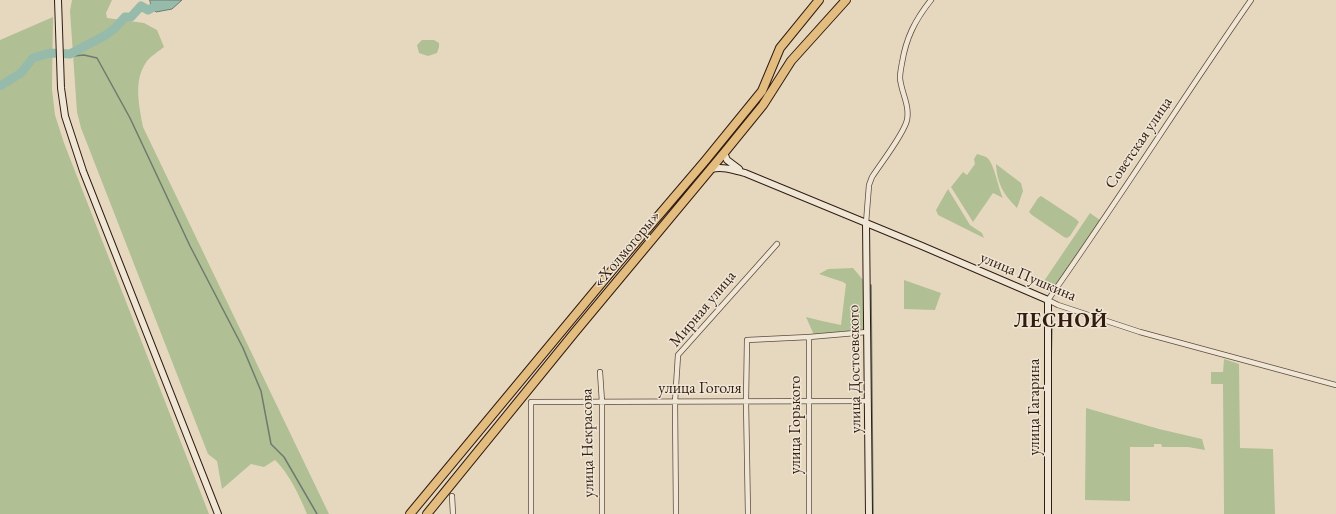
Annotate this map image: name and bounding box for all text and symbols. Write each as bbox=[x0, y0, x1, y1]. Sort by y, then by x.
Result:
street label: Советская улица bbox=[1101, 93, 1177, 193]
street label: «Холмогоры» bbox=[589, 206, 665, 292]
street label: улица Пушкина bbox=[977, 248, 1079, 306]
street label: Мирная улица bbox=[666, 267, 740, 351]
street label: улица Достоевского bbox=[844, 304, 866, 434]
district label: ЛЕСНОЙ bbox=[1014, 310, 1108, 334]
street label: улица Гагарина bbox=[1025, 359, 1045, 455]
street label: улица Горького bbox=[786, 376, 806, 474]
street label: улица Гоголя bbox=[658, 379, 742, 399]
street label: улица Некрасова bbox=[577, 388, 599, 498]

